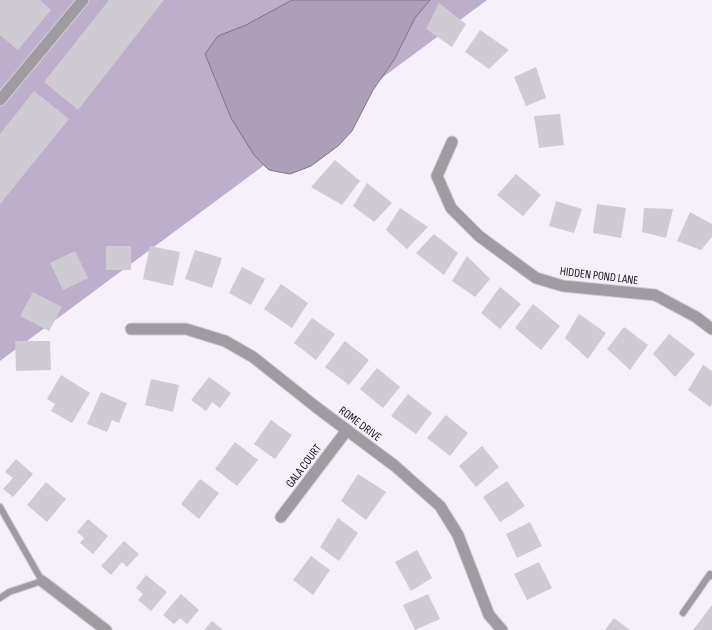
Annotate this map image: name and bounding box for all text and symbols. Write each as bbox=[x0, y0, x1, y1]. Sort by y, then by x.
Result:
street label: HIDDEN POND LANE bbox=[559, 264, 639, 288]
street label: ROME DRIVE bbox=[336, 403, 384, 445]
street label: GALA COURT bbox=[283, 441, 325, 491]

